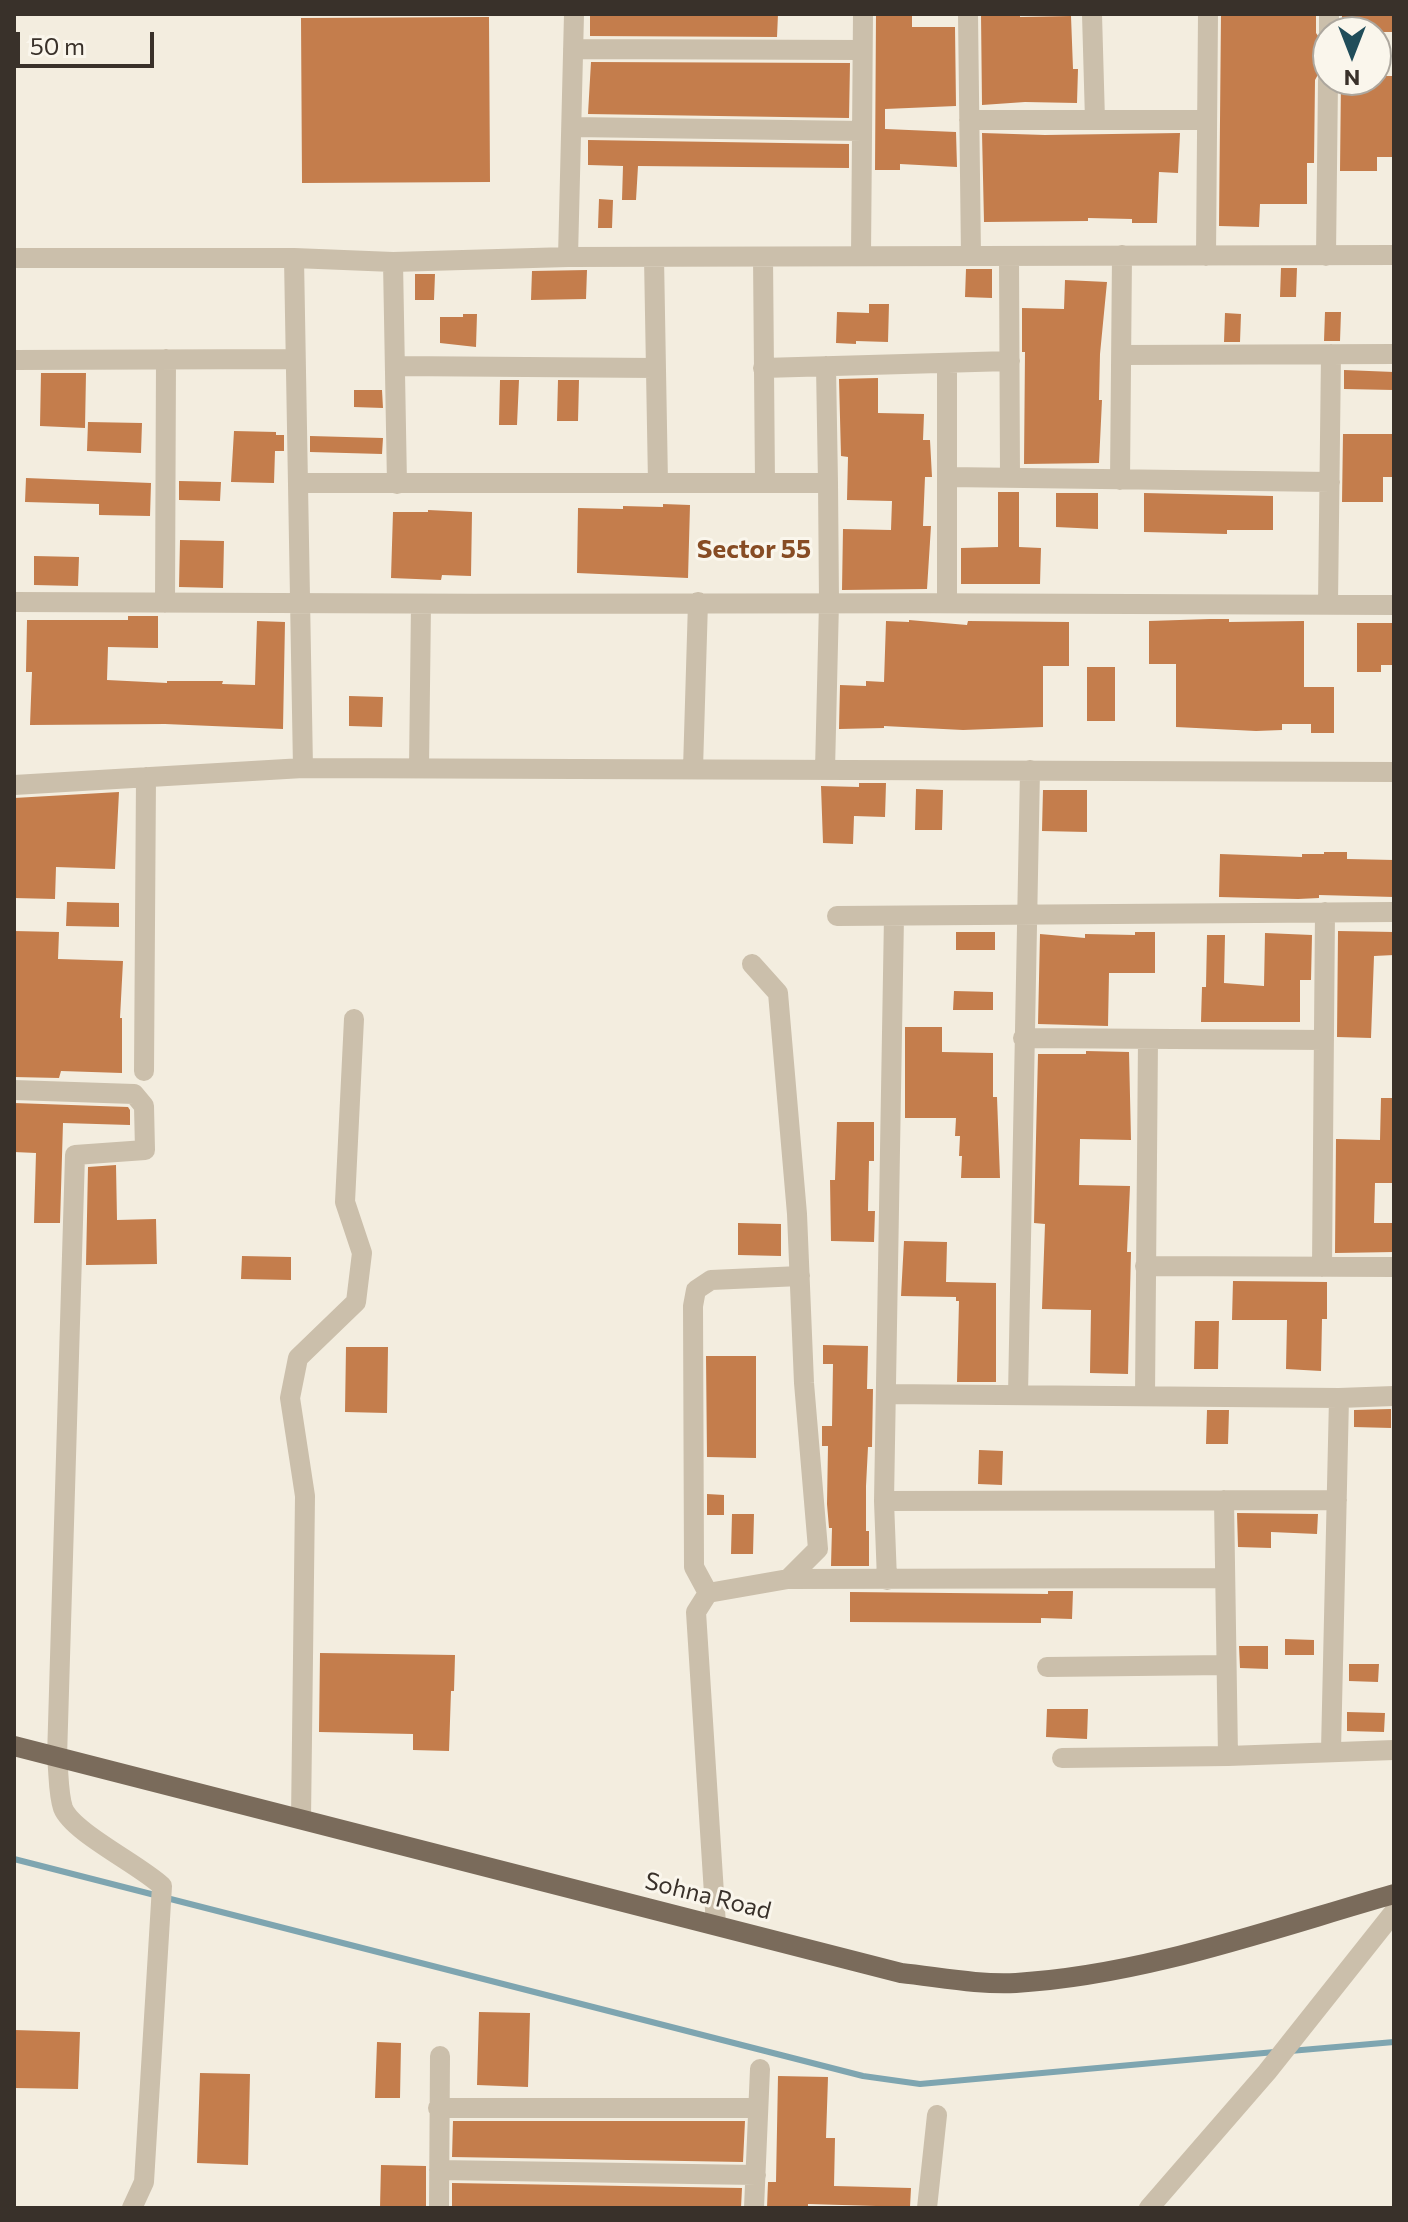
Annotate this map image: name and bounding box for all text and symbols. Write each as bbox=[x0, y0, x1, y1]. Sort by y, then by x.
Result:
scale bar bbox=[20, 16, 158, 66]
north arrow bbox=[1312, 16, 1392, 96]
text: 50 m bbox=[30, 31, 85, 60]
text: N bbox=[1344, 65, 1360, 92]
district label: Sector 55 bbox=[697, 533, 811, 565]
street label: Sohna Road bbox=[642, 1866, 774, 1926]

